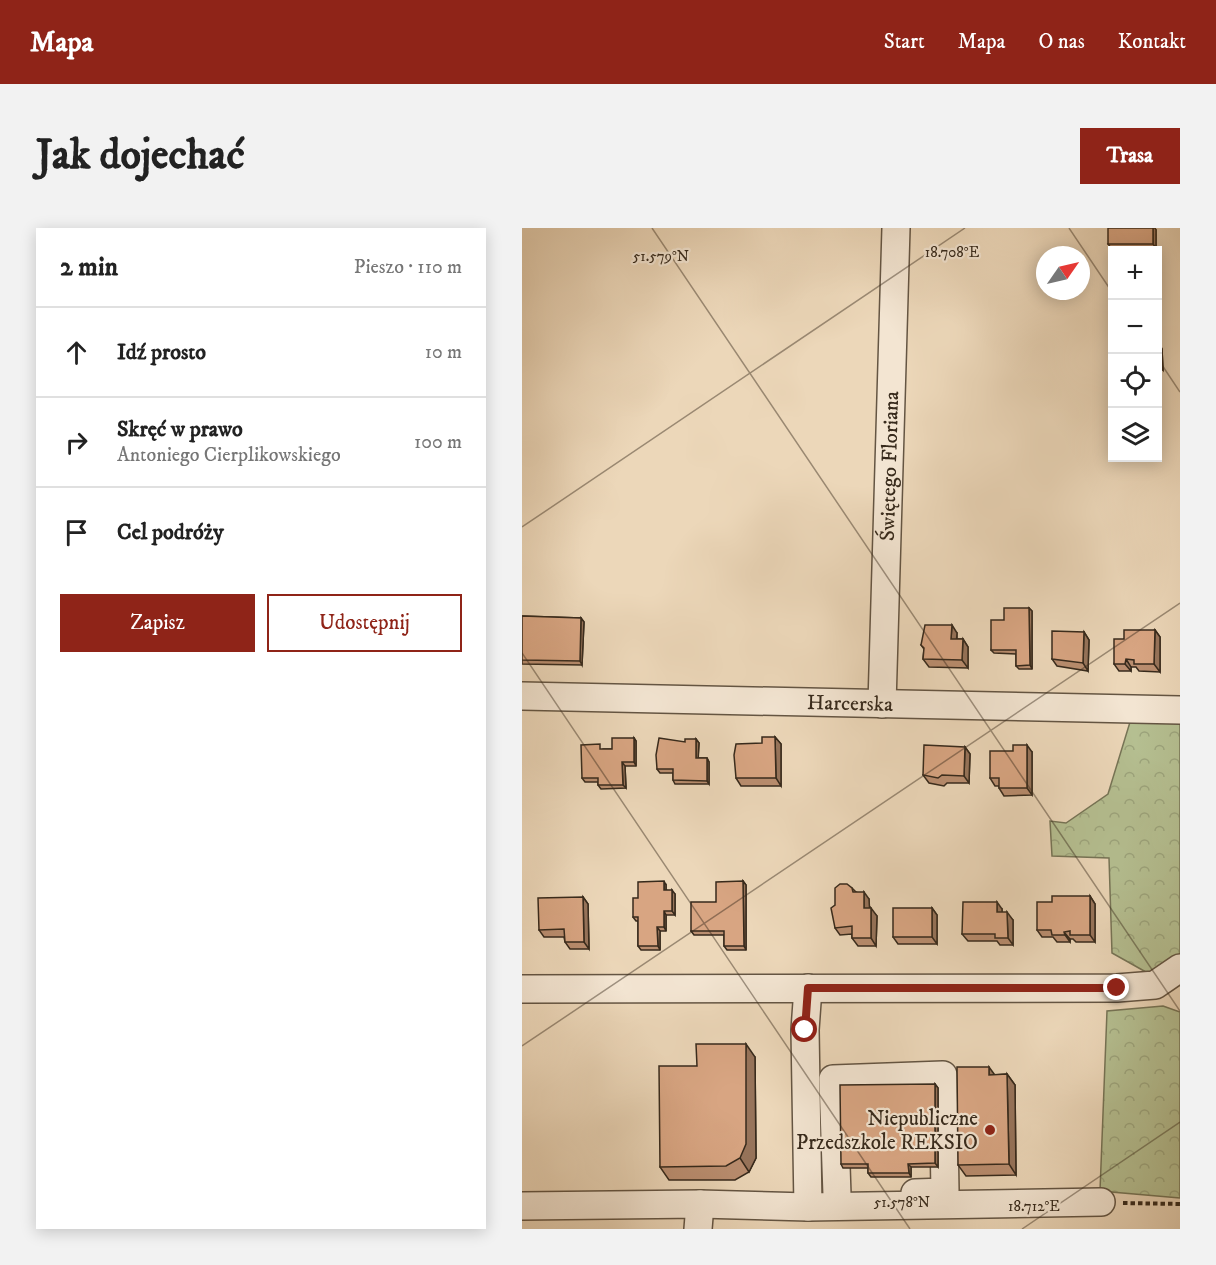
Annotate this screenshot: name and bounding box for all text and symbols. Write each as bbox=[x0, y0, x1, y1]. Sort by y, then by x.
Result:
text: Mapa bbox=[30, 25, 93, 60]
text: Start bbox=[884, 29, 925, 55]
text: Mapa bbox=[958, 29, 1005, 55]
text: O nas bbox=[1038, 29, 1085, 55]
text: Kontakt bbox=[1118, 29, 1186, 55]
button: Trasa bbox=[1080, 128, 1180, 184]
text: Jak dojechać bbox=[36, 130, 244, 182]
text: 18.708°E bbox=[925, 243, 980, 262]
north arrow bbox=[1036, 246, 1090, 300]
map controls bbox=[1108, 246, 1162, 462]
button: + bbox=[1108, 246, 1162, 300]
text: 51.579°N bbox=[633, 247, 689, 266]
text: 2 min bbox=[60, 251, 118, 284]
text: Pieszo · 110 m bbox=[354, 255, 462, 280]
button: − bbox=[1108, 300, 1162, 354]
icon: ahead bbox=[60, 336, 93, 369]
text: Idź prosto bbox=[117, 339, 206, 366]
text: 10 m bbox=[425, 340, 462, 365]
button: locate bbox=[1108, 354, 1162, 408]
street label: Świętego Floriana bbox=[873, 391, 905, 542]
button: layers bbox=[1108, 408, 1162, 462]
text: Skręć w prawo bbox=[117, 416, 243, 443]
icon: right bbox=[60, 426, 93, 459]
text: 100 m bbox=[414, 430, 462, 455]
text: Antoniego Cierplikowskiego bbox=[117, 443, 341, 468]
icon: arrive bbox=[60, 516, 93, 549]
text: Cel podróży bbox=[117, 519, 224, 546]
button: Zapisz bbox=[60, 594, 255, 652]
button: Udostępnij bbox=[267, 594, 462, 652]
street label: Harcerska bbox=[807, 690, 893, 718]
route end bbox=[1103, 974, 1129, 1000]
route start bbox=[791, 1016, 817, 1042]
place label: Niepubliczne Przedszkole REKSIO bbox=[796, 1106, 978, 1156]
marker: Niepubliczne Przedszkole REKSIO bbox=[983, 1123, 997, 1137]
text: 51.578°N bbox=[874, 1193, 930, 1212]
text: 18.712°E bbox=[1008, 1197, 1060, 1216]

